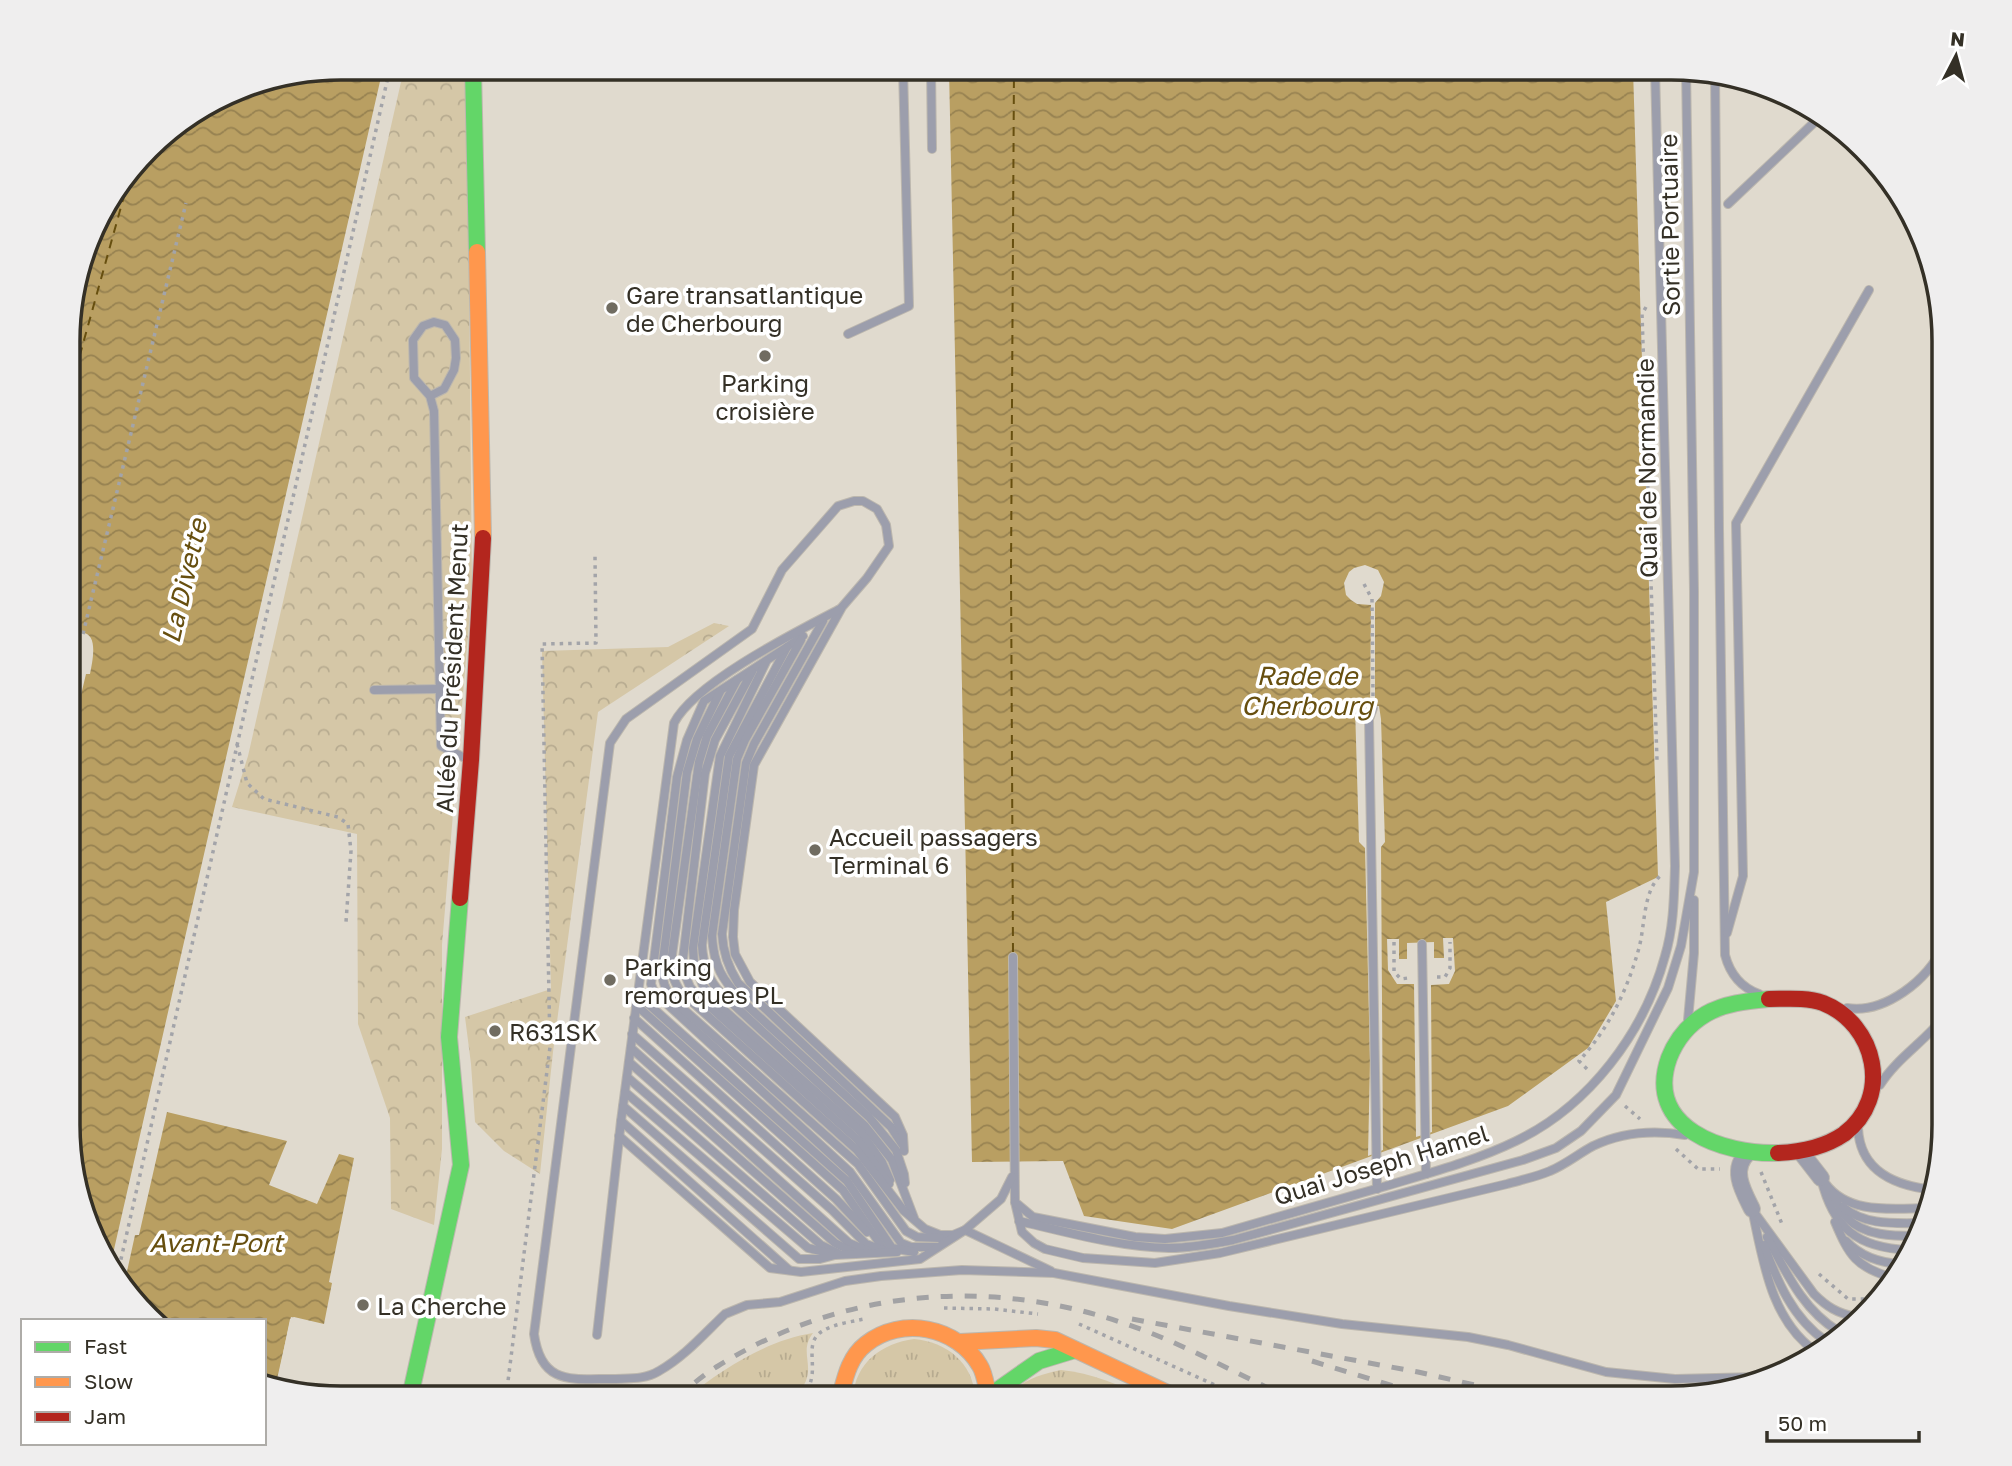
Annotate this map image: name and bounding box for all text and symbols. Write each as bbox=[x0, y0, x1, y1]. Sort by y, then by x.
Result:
north arrow bbox=[1921, 21, 1991, 91]
text: N bbox=[1949, 26, 1966, 51]
street label: Sortie Portuaire bbox=[1653, 134, 1685, 316]
place label: Gare transatlantique de Cherbourg bbox=[626, 280, 863, 337]
marker: Gare transatlantique de Cherbourg bbox=[604, 300, 620, 316]
marker: Parking croisière bbox=[757, 348, 773, 364]
street label: Quai de Normandie bbox=[1630, 358, 1662, 578]
place label: Parking croisière bbox=[715, 368, 815, 425]
water label: La Divette bbox=[155, 514, 214, 646]
street label: Allée du Président Menut bbox=[429, 522, 473, 814]
water label: Rade de Cherbourg bbox=[1241, 660, 1375, 721]
place label: Accueil passagers Terminal 6 bbox=[829, 822, 1038, 879]
marker: Accueil passagers Terminal 6 bbox=[807, 842, 823, 858]
place label: Parking remorques PL bbox=[624, 952, 783, 1009]
marker: Parking remorques PL bbox=[602, 972, 618, 988]
place label: R631SK bbox=[509, 1017, 597, 1046]
marker: R631SK bbox=[487, 1023, 503, 1039]
street label: Quai Joseph Hamel bbox=[1270, 1118, 1492, 1210]
water label: Avant-Port bbox=[149, 1227, 285, 1258]
place label: La Cherche bbox=[377, 1291, 506, 1320]
marker: La Cherche bbox=[355, 1297, 371, 1313]
legend bbox=[21, 1319, 266, 1445]
text: Fast bbox=[84, 1333, 127, 1359]
text: Slow bbox=[84, 1368, 133, 1394]
scale bar bbox=[1767, 1400, 1919, 1444]
text: Jam bbox=[84, 1403, 126, 1429]
text: 50 m bbox=[1778, 1410, 1827, 1436]

